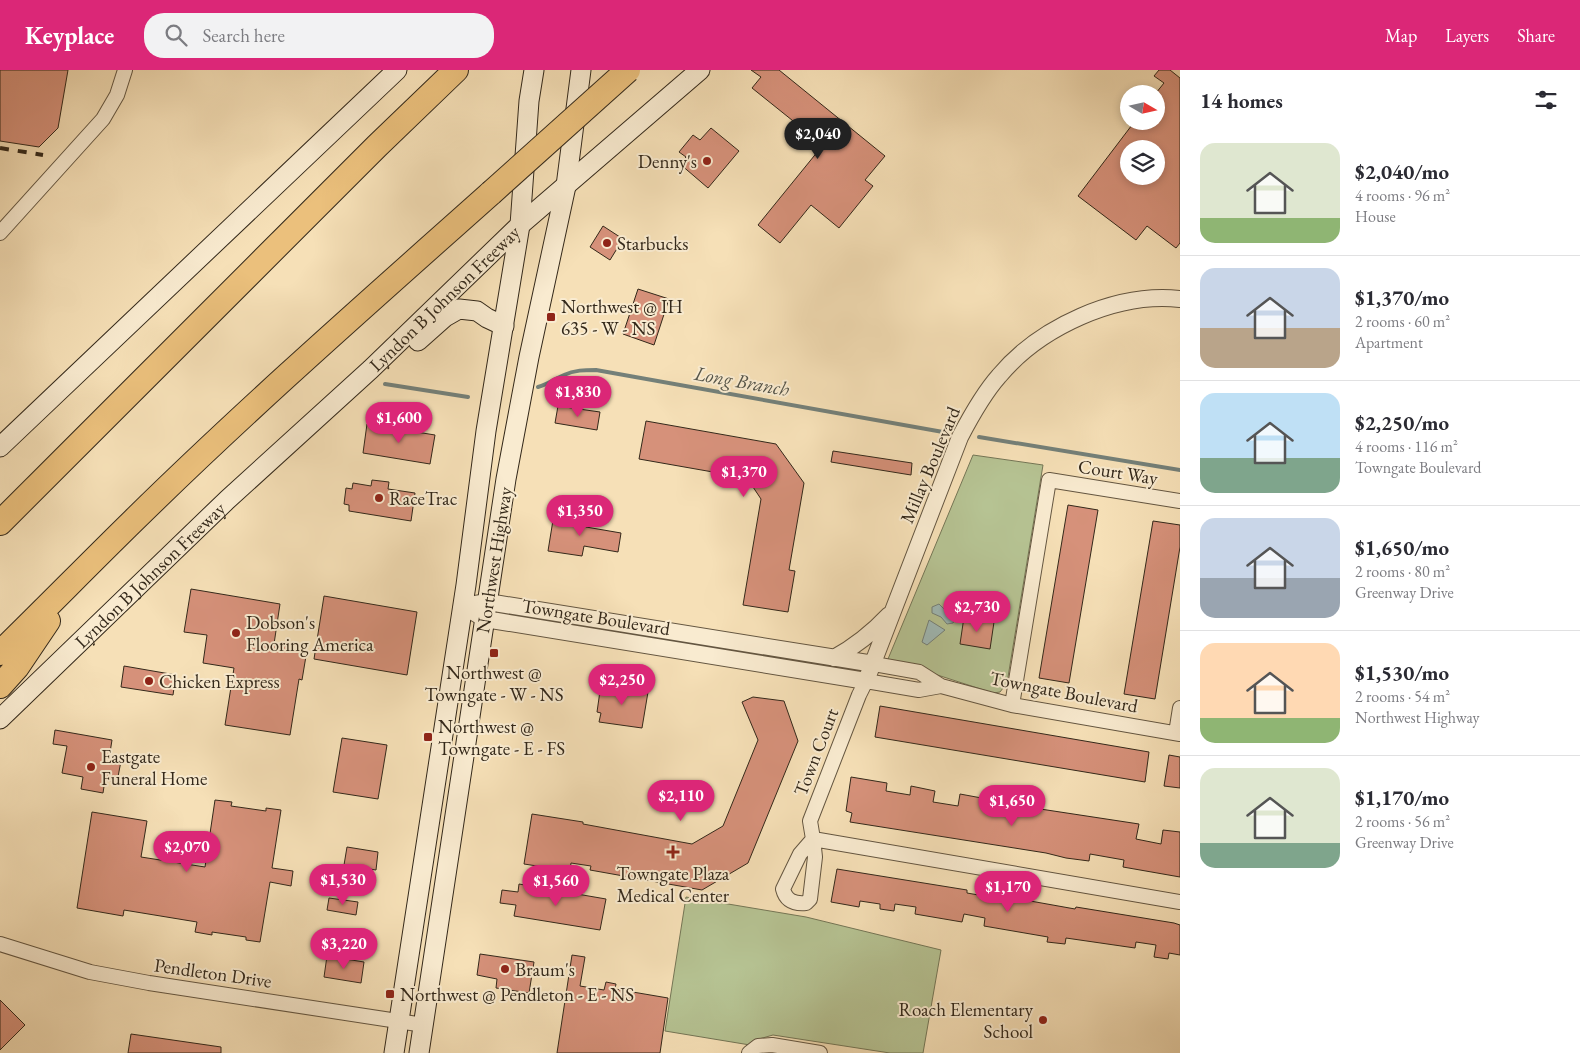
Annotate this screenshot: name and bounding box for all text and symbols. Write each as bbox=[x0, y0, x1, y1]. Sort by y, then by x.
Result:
search box bbox=[144, 13, 494, 58]
text: Keyplace bbox=[25, 20, 114, 51]
icon: search bbox=[162, 21, 190, 49]
text: Search here bbox=[202, 23, 285, 48]
text: Map bbox=[1385, 24, 1417, 47]
text: Layers bbox=[1445, 24, 1489, 47]
text: Share bbox=[1517, 24, 1555, 47]
north arrow bbox=[1120, 85, 1165, 130]
map controls bbox=[1120, 85, 1165, 185]
icon: filters bbox=[1532, 86, 1560, 114]
text: 14 homes bbox=[1200, 87, 1283, 114]
pin: $2,040 bbox=[777, 118, 859, 160]
text: $2,040 bbox=[795, 123, 841, 144]
button: layers bbox=[1120, 140, 1165, 185]
place label: Denny's bbox=[638, 149, 697, 174]
marker: Denny's bbox=[701, 155, 713, 167]
text: $2,040/mo bbox=[1355, 158, 1449, 185]
icon: home bbox=[1240, 163, 1300, 223]
text: 4 rooms · 96 m² bbox=[1355, 185, 1450, 206]
text: House bbox=[1355, 206, 1396, 227]
street label: Lyndon B Johnson Freeway bbox=[364, 219, 526, 377]
place label: Starbucks bbox=[617, 231, 688, 256]
marker: Starbucks bbox=[601, 237, 613, 249]
text: $1,370/mo bbox=[1355, 284, 1449, 311]
icon: home bbox=[1240, 288, 1300, 348]
place label: Northwest @ IH 635 - W - NS bbox=[561, 294, 683, 341]
marker: Northwest @ IH 635 - W - NS bbox=[545, 311, 557, 323]
text: 2 rooms · 60 m² bbox=[1355, 311, 1450, 332]
text: Apartment bbox=[1355, 332, 1423, 353]
water label: Long Branch bbox=[692, 360, 792, 402]
pin: $1,830 bbox=[537, 376, 619, 418]
text: $1,830 bbox=[555, 381, 601, 402]
pin: $1,600 bbox=[358, 402, 440, 444]
street label: Millay Boulevard bbox=[894, 402, 966, 527]
text: $1,600 bbox=[376, 407, 422, 428]
text: $2,250/mo bbox=[1355, 409, 1449, 436]
icon: home bbox=[1240, 413, 1300, 473]
text: 4 rooms · 116 m² bbox=[1355, 436, 1458, 457]
street label: Court Way bbox=[1076, 453, 1160, 491]
pin: $1,370 bbox=[703, 456, 785, 498]
text: Towngate Boulevard bbox=[1355, 457, 1481, 478]
text: $1,370 bbox=[721, 461, 767, 482]
street label: Northwest Highway bbox=[470, 484, 518, 635]
place label: RaceTrac bbox=[389, 486, 458, 511]
marker: RaceTrac bbox=[373, 492, 385, 504]
pin: $1,350 bbox=[539, 494, 621, 537]
street label: Lyndon B Johnson Freeway bbox=[69, 496, 231, 653]
text: $1,350 bbox=[557, 500, 603, 521]
text: $1,650/mo bbox=[1355, 534, 1449, 561]
icon: home bbox=[1240, 538, 1300, 598]
text: 2 rooms · 80 m² bbox=[1355, 561, 1450, 582]
text: Greenway Drive bbox=[1355, 582, 1454, 603]
pin: $2,730 bbox=[936, 590, 1018, 633]
street label: Towngate Boulevard bbox=[520, 593, 672, 641]
text: $2,730 bbox=[954, 596, 1000, 617]
place label: Dobson's Flooring America bbox=[246, 610, 374, 657]
marker: Dobson's Flooring America bbox=[230, 627, 242, 639]
marker: Northwest @ Towngate - W - NS bbox=[488, 647, 500, 659]
text: $1,530/mo bbox=[1355, 659, 1449, 686]
place label: Northwest @ Towngate - W - NS bbox=[424, 660, 564, 707]
icon: home bbox=[1240, 663, 1300, 723]
pin: $2,250 bbox=[581, 664, 663, 706]
street label: Towngate Boulevard bbox=[988, 665, 1140, 719]
place label: Chicken Express bbox=[159, 669, 280, 694]
text: $2,250 bbox=[599, 669, 645, 690]
marker: Chicken Express bbox=[143, 675, 155, 687]
text: 2 rooms · 54 m² bbox=[1355, 686, 1450, 707]
street label: Town Court bbox=[788, 705, 844, 799]
text: Northwest Highway bbox=[1355, 707, 1480, 728]
place label: Northwest @ Towngate - E - FS bbox=[438, 714, 565, 761]
marker: Northwest @ Towngate - E - FS bbox=[422, 731, 434, 743]
place label: Eastgate Funeral Home bbox=[101, 744, 207, 791]
marker: Eastgate Funeral Home bbox=[85, 761, 97, 773]
pin: $2,110 bbox=[640, 780, 722, 822]
pin: $1,650 bbox=[971, 784, 1053, 827]
text: $1,170/mo bbox=[1355, 784, 1449, 811]
text: $2,110 bbox=[658, 785, 704, 806]
icon: home bbox=[1240, 788, 1300, 848]
text: $1,650 bbox=[989, 790, 1035, 811]
text: 2 rooms · 56 m² bbox=[1355, 811, 1450, 832]
pin: $2,070 bbox=[146, 830, 228, 873]
text: Greenway Drive bbox=[1355, 832, 1454, 853]
text: $2,070 bbox=[164, 836, 210, 857]
marker: Towngate Plaza Medical Center bbox=[666, 845, 680, 859]
place label: Towngate Plaza Medical Center bbox=[617, 861, 730, 908]
pin: $1,530 bbox=[302, 864, 384, 906]
pin: $1,560 bbox=[515, 864, 597, 907]
text: $1,530 bbox=[320, 869, 366, 890]
text: $1,560 bbox=[533, 870, 579, 891]
pin: $1,170 bbox=[967, 870, 1049, 913]
text: $1,170 bbox=[985, 876, 1031, 897]
pin: $3,220 bbox=[303, 928, 385, 970]
text: $3,220 bbox=[321, 933, 367, 954]
street label: Pendleton Drive bbox=[153, 952, 273, 994]
place label: Braum's bbox=[515, 957, 575, 982]
marker: Braum's bbox=[499, 963, 511, 975]
place label: Northwest @ Pendleton - E - NS bbox=[400, 982, 634, 1007]
marker: Northwest @ Pendleton - E - NS bbox=[384, 988, 396, 1000]
place label: Roach Elementary School bbox=[898, 997, 1034, 1044]
marker: Roach Elementary School bbox=[1037, 1014, 1049, 1026]

